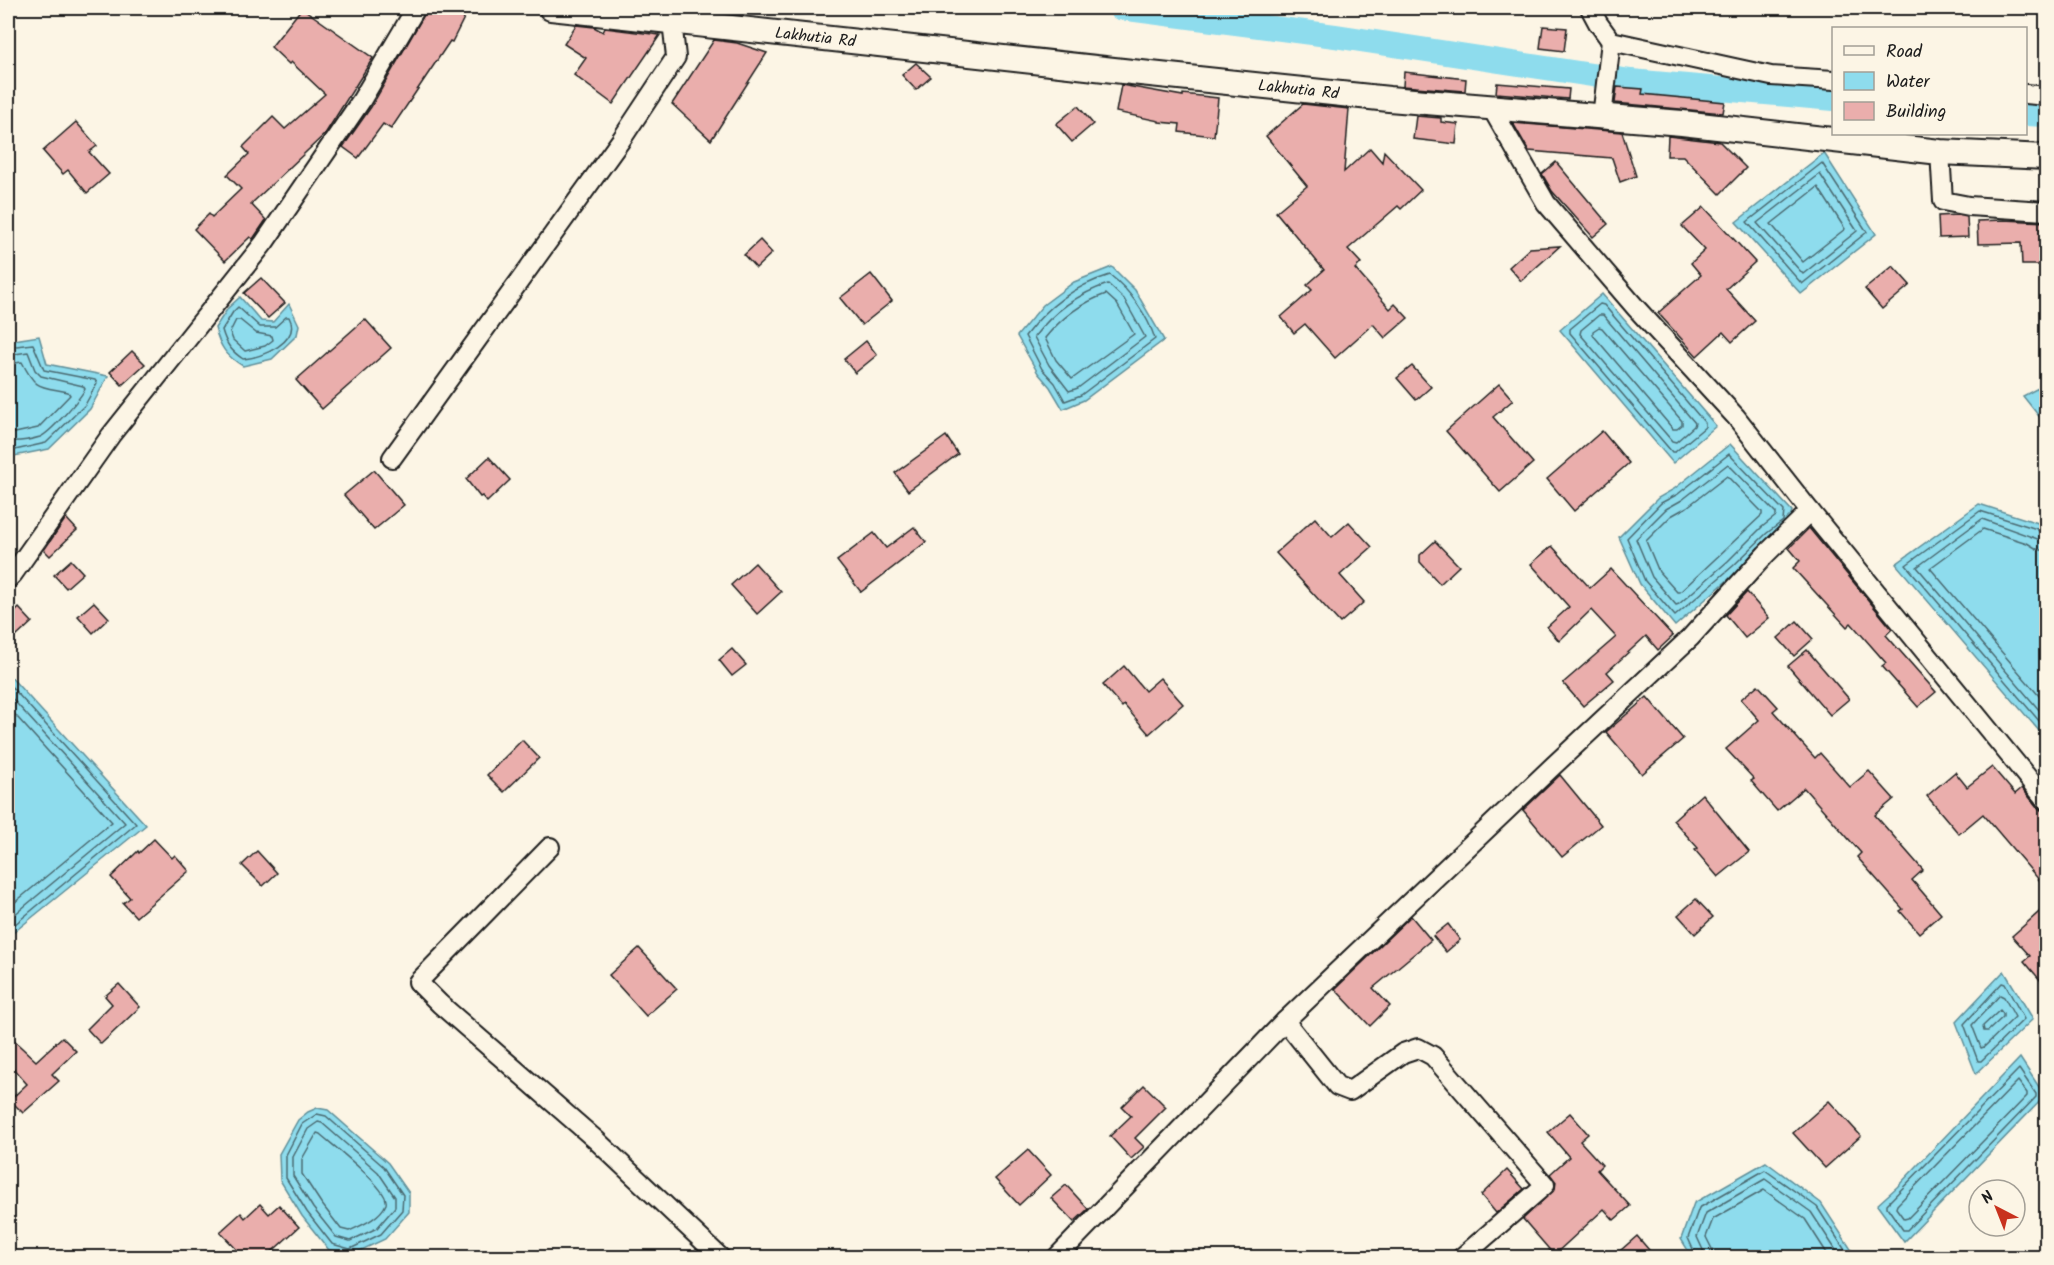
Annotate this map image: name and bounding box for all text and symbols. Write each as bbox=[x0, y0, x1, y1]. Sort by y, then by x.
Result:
street label: Lakhutia Rd bbox=[774, 20, 858, 54]
legend bbox=[1832, 27, 2027, 135]
text: Road bbox=[1886, 38, 1923, 67]
text: Water bbox=[1886, 68, 1931, 97]
street label: Lakhutia Rd bbox=[1257, 73, 1341, 106]
text: Building bbox=[1886, 98, 1946, 127]
north arrow bbox=[1967, 1178, 2027, 1238]
text: N bbox=[1976, 1185, 2000, 1211]

